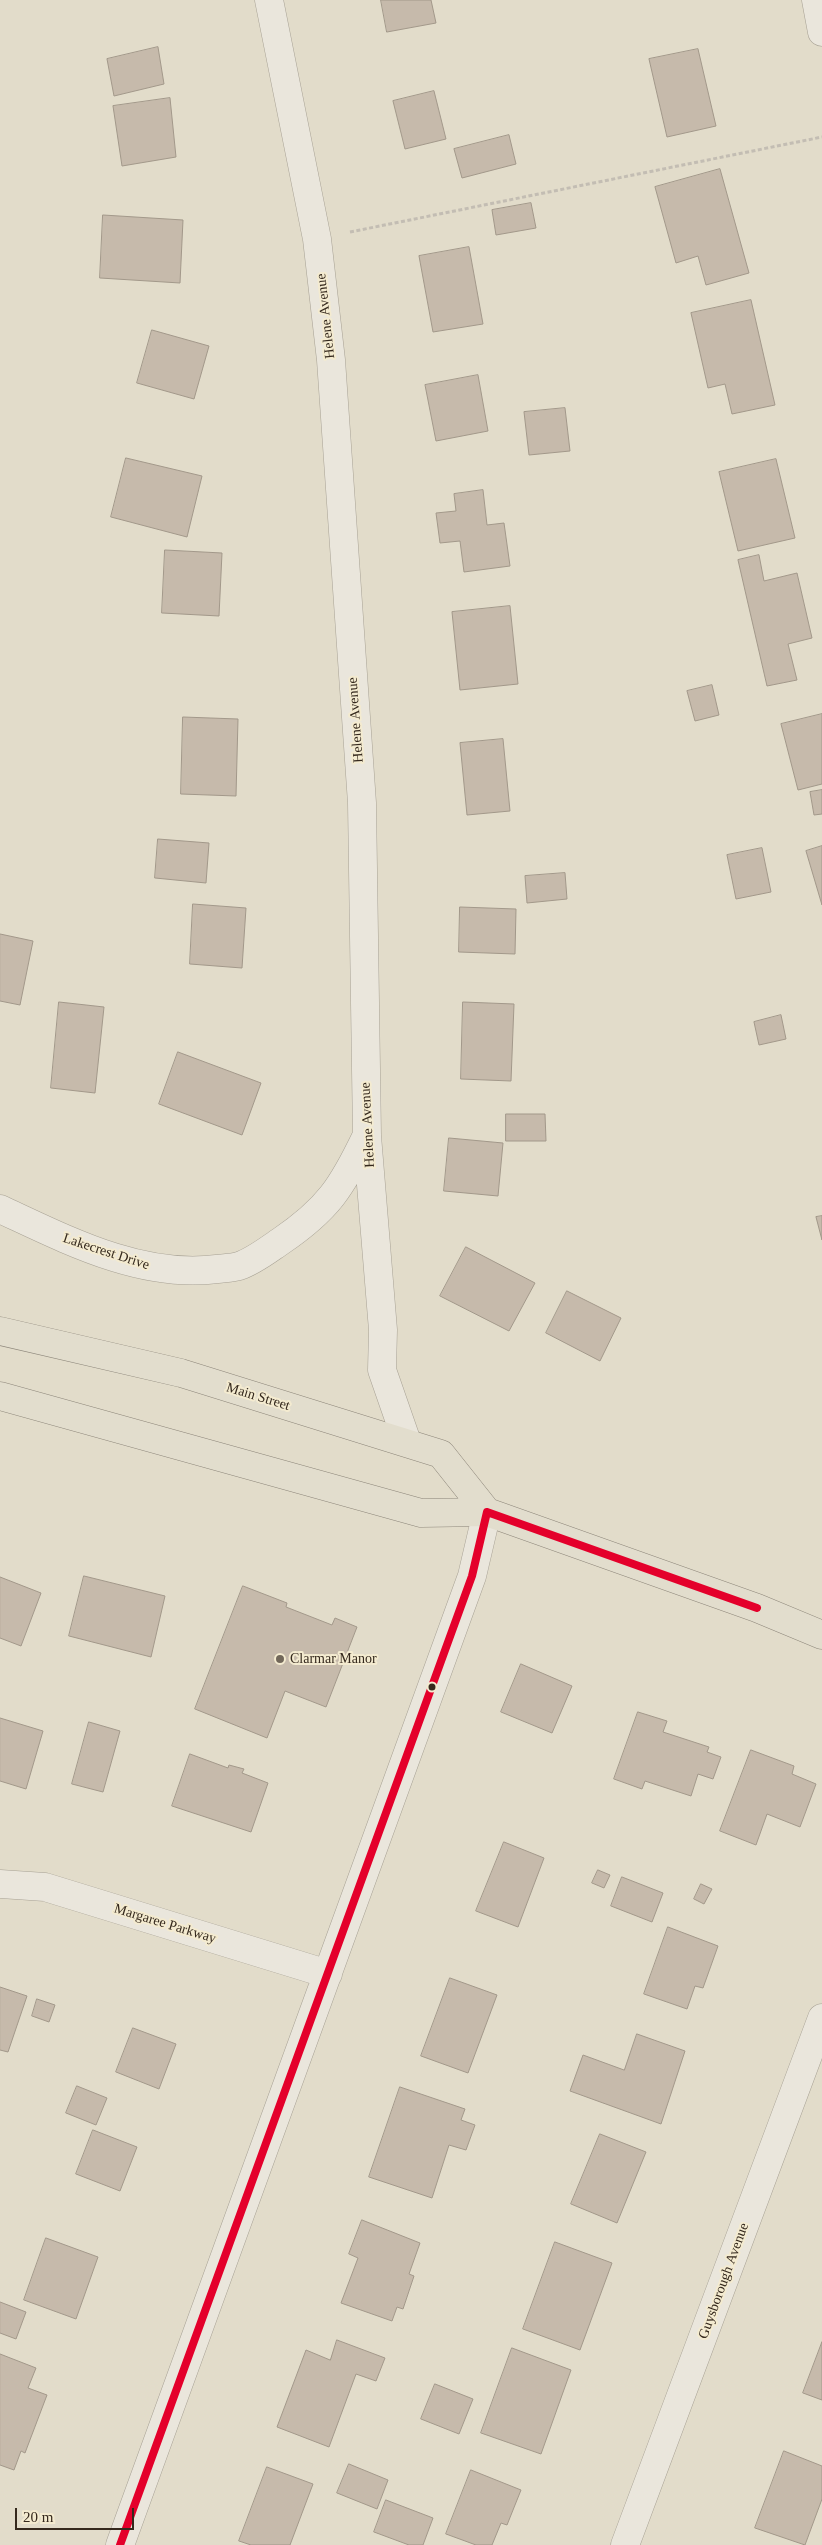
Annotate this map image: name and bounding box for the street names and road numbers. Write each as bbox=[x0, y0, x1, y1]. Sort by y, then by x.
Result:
street label: Helene Avenue bbox=[313, 273, 339, 359]
street label: Helene Avenue bbox=[345, 677, 367, 763]
street label: Helene Avenue bbox=[357, 1082, 379, 1168]
street label: Lakecrest Drive bbox=[61, 1230, 151, 1274]
street label: Main Street bbox=[224, 1379, 292, 1415]
street label: Margaree Parkway bbox=[112, 1900, 218, 1948]
street label: Guysborough Avenue bbox=[695, 2221, 753, 2341]

